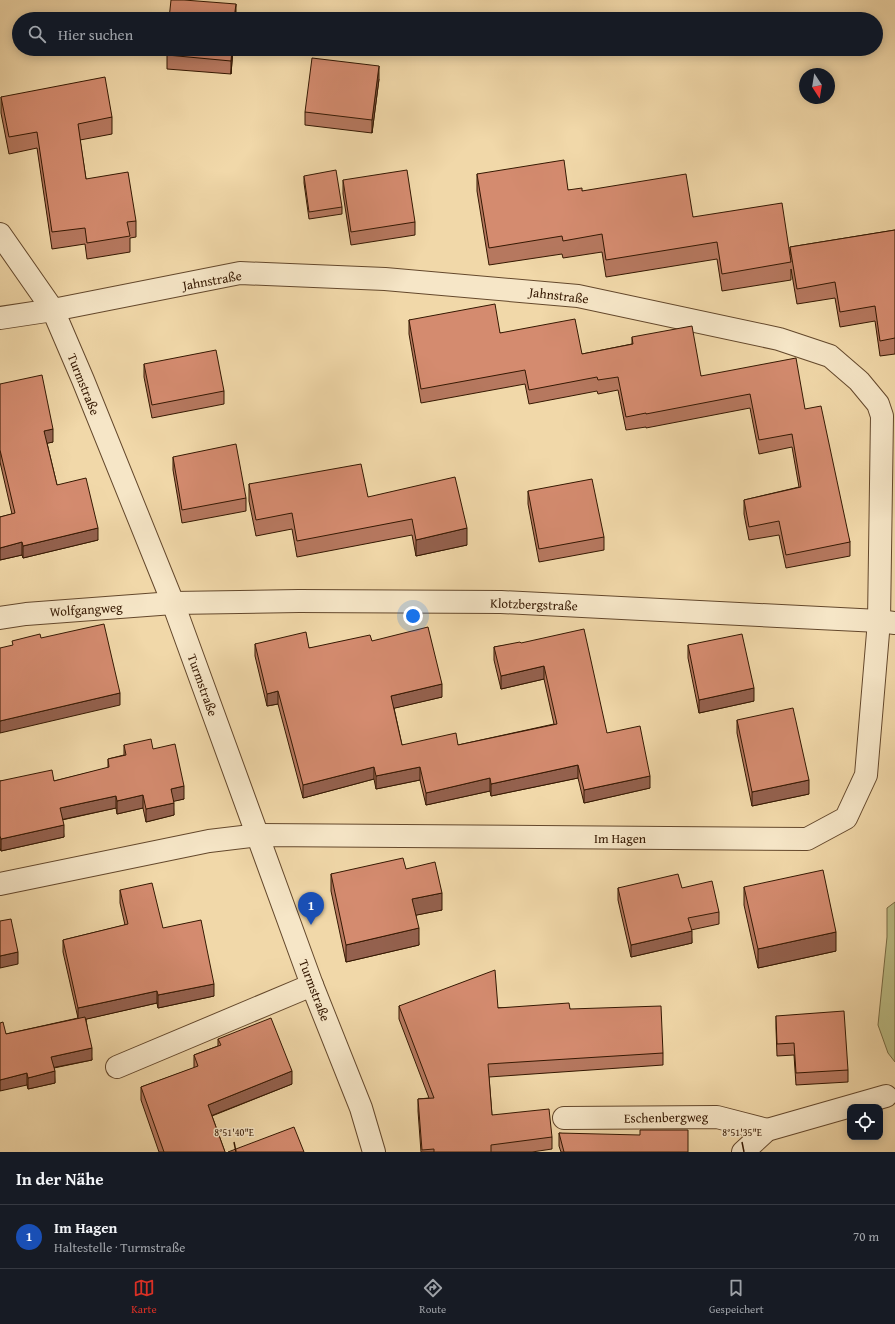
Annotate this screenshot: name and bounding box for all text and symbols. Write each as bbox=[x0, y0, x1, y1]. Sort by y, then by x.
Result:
search box bbox=[12, 12, 883, 56]
icon: search bbox=[26, 23, 48, 45]
text: Hier suchen bbox=[58, 24, 133, 45]
north arrow bbox=[799, 68, 835, 104]
street label: Jahnstraße bbox=[179, 266, 243, 295]
street label: Jahnstraße bbox=[526, 282, 590, 309]
street label: Turmstraße bbox=[63, 350, 105, 418]
street label: Klotzbergstraße bbox=[490, 593, 578, 616]
street label: Wolfgangweg bbox=[49, 597, 124, 622]
your location bbox=[403, 606, 423, 626]
street label: Turmstraße bbox=[182, 651, 223, 719]
street label: Im Hagen bbox=[594, 829, 647, 848]
pin: 1 bbox=[298, 892, 324, 925]
street label: Turmstraße bbox=[294, 956, 335, 1024]
map controls bbox=[847, 1104, 883, 1140]
button: locate bbox=[847, 1104, 883, 1140]
street label: Eschenbergweg bbox=[624, 1107, 709, 1128]
text: 8°51'40"E bbox=[214, 1125, 254, 1140]
text: 8°51'35"E bbox=[722, 1125, 762, 1140]
text: In der Nähe bbox=[16, 1166, 104, 1191]
text: Im Hagen bbox=[54, 1217, 117, 1238]
text: 1 bbox=[26, 1227, 32, 1246]
text: 70 m bbox=[853, 1227, 879, 1246]
text: Haltestelle · Turmstraße bbox=[54, 1238, 185, 1257]
tab: Karte bbox=[131, 1277, 157, 1317]
tab: Route bbox=[419, 1277, 446, 1317]
tab: Gespeichert bbox=[709, 1277, 764, 1317]

